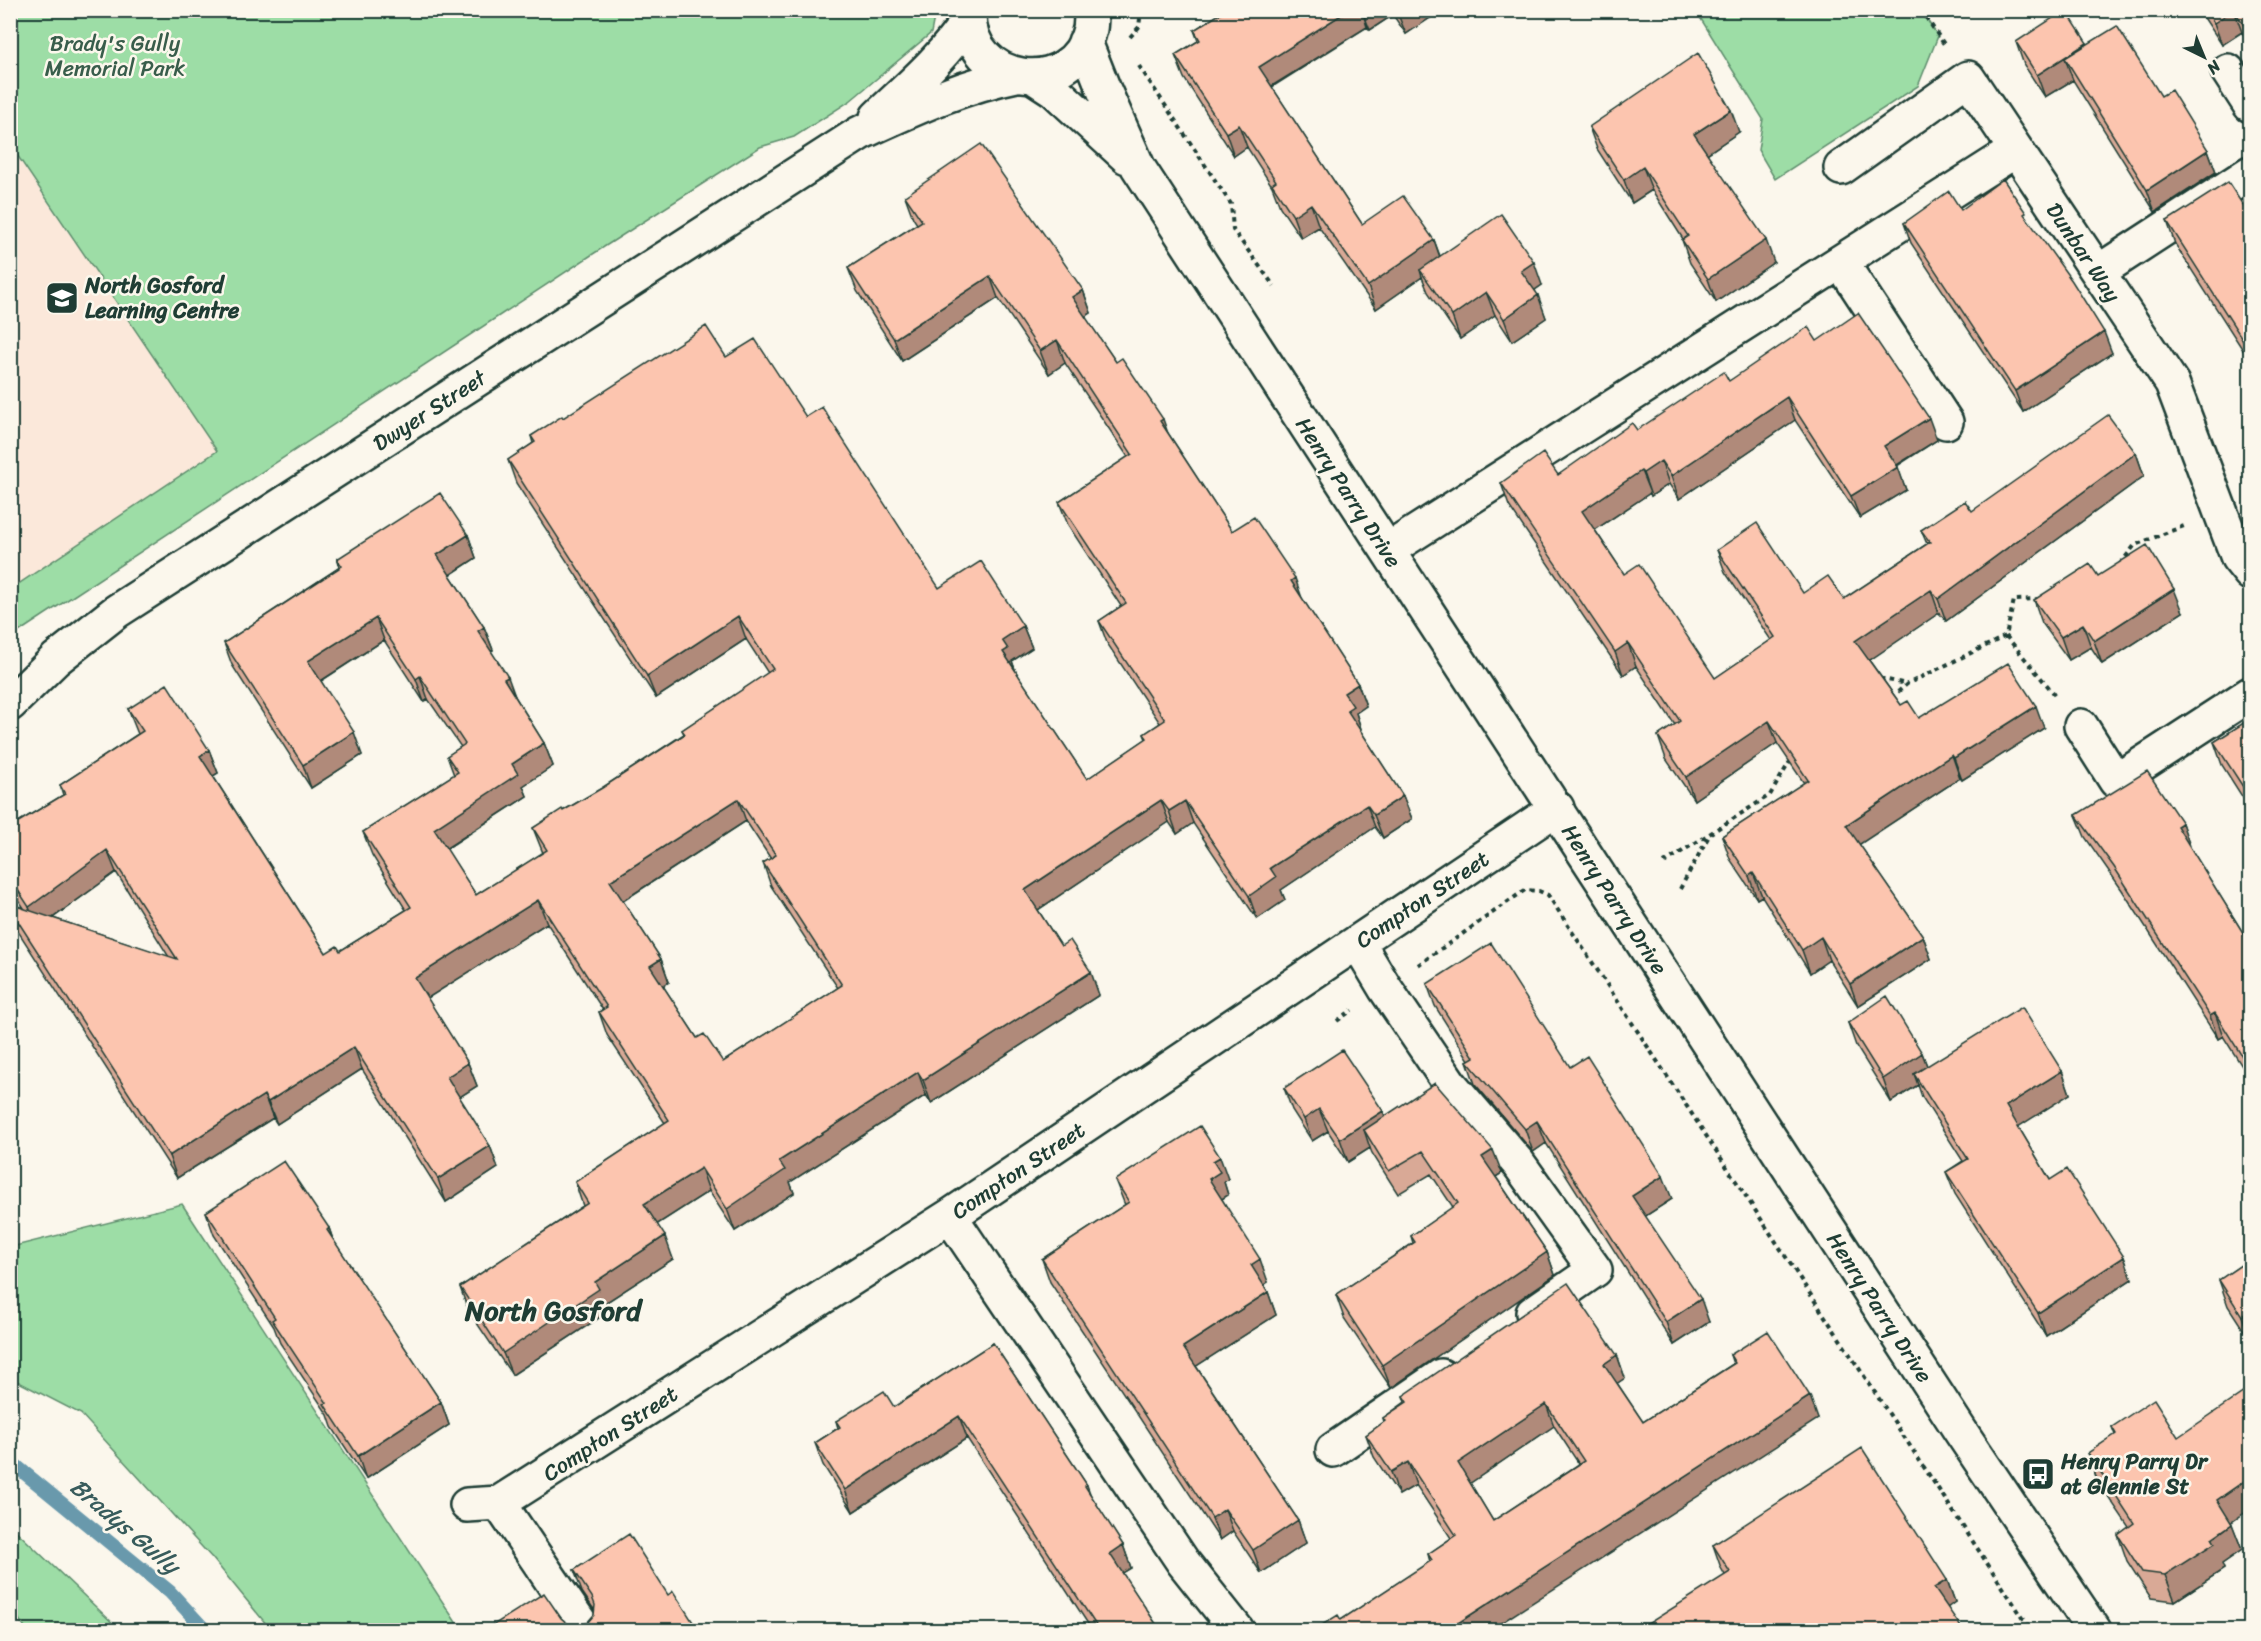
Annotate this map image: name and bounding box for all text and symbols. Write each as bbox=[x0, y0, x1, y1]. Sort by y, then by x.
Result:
park label: Brady's Gully Memorial Park bbox=[45, 24, 186, 88]
north arrow bbox=[2174, 27, 2234, 87]
text: N bbox=[2199, 53, 2229, 83]
street label: Dunbar Way bbox=[2036, 194, 2132, 311]
place label: North Gosford Learning Centre bbox=[84, 266, 240, 330]
school or university icon: North Gosford Learning Centre bbox=[44, 280, 80, 316]
street label: Dwyer Street bbox=[365, 358, 495, 462]
street label: Henry Parry Drive bbox=[1285, 409, 1412, 576]
street label: Henry Parry Drive bbox=[1551, 816, 1678, 983]
street label: Compton Street bbox=[1347, 840, 1498, 959]
street label: Compton Street bbox=[943, 1111, 1094, 1230]
street label: Henry Parry Drive bbox=[1816, 1224, 1943, 1391]
district label: North Gosford bbox=[464, 1286, 643, 1335]
street label: Compton Street bbox=[535, 1375, 686, 1492]
place label: Henry Parry Dr at Glennie St bbox=[2060, 1442, 2209, 1506]
bus stop icon: Henry Parry Dr at Glennie St bbox=[2020, 1456, 2056, 1492]
water label: Bradys Gully bbox=[60, 1467, 192, 1587]

